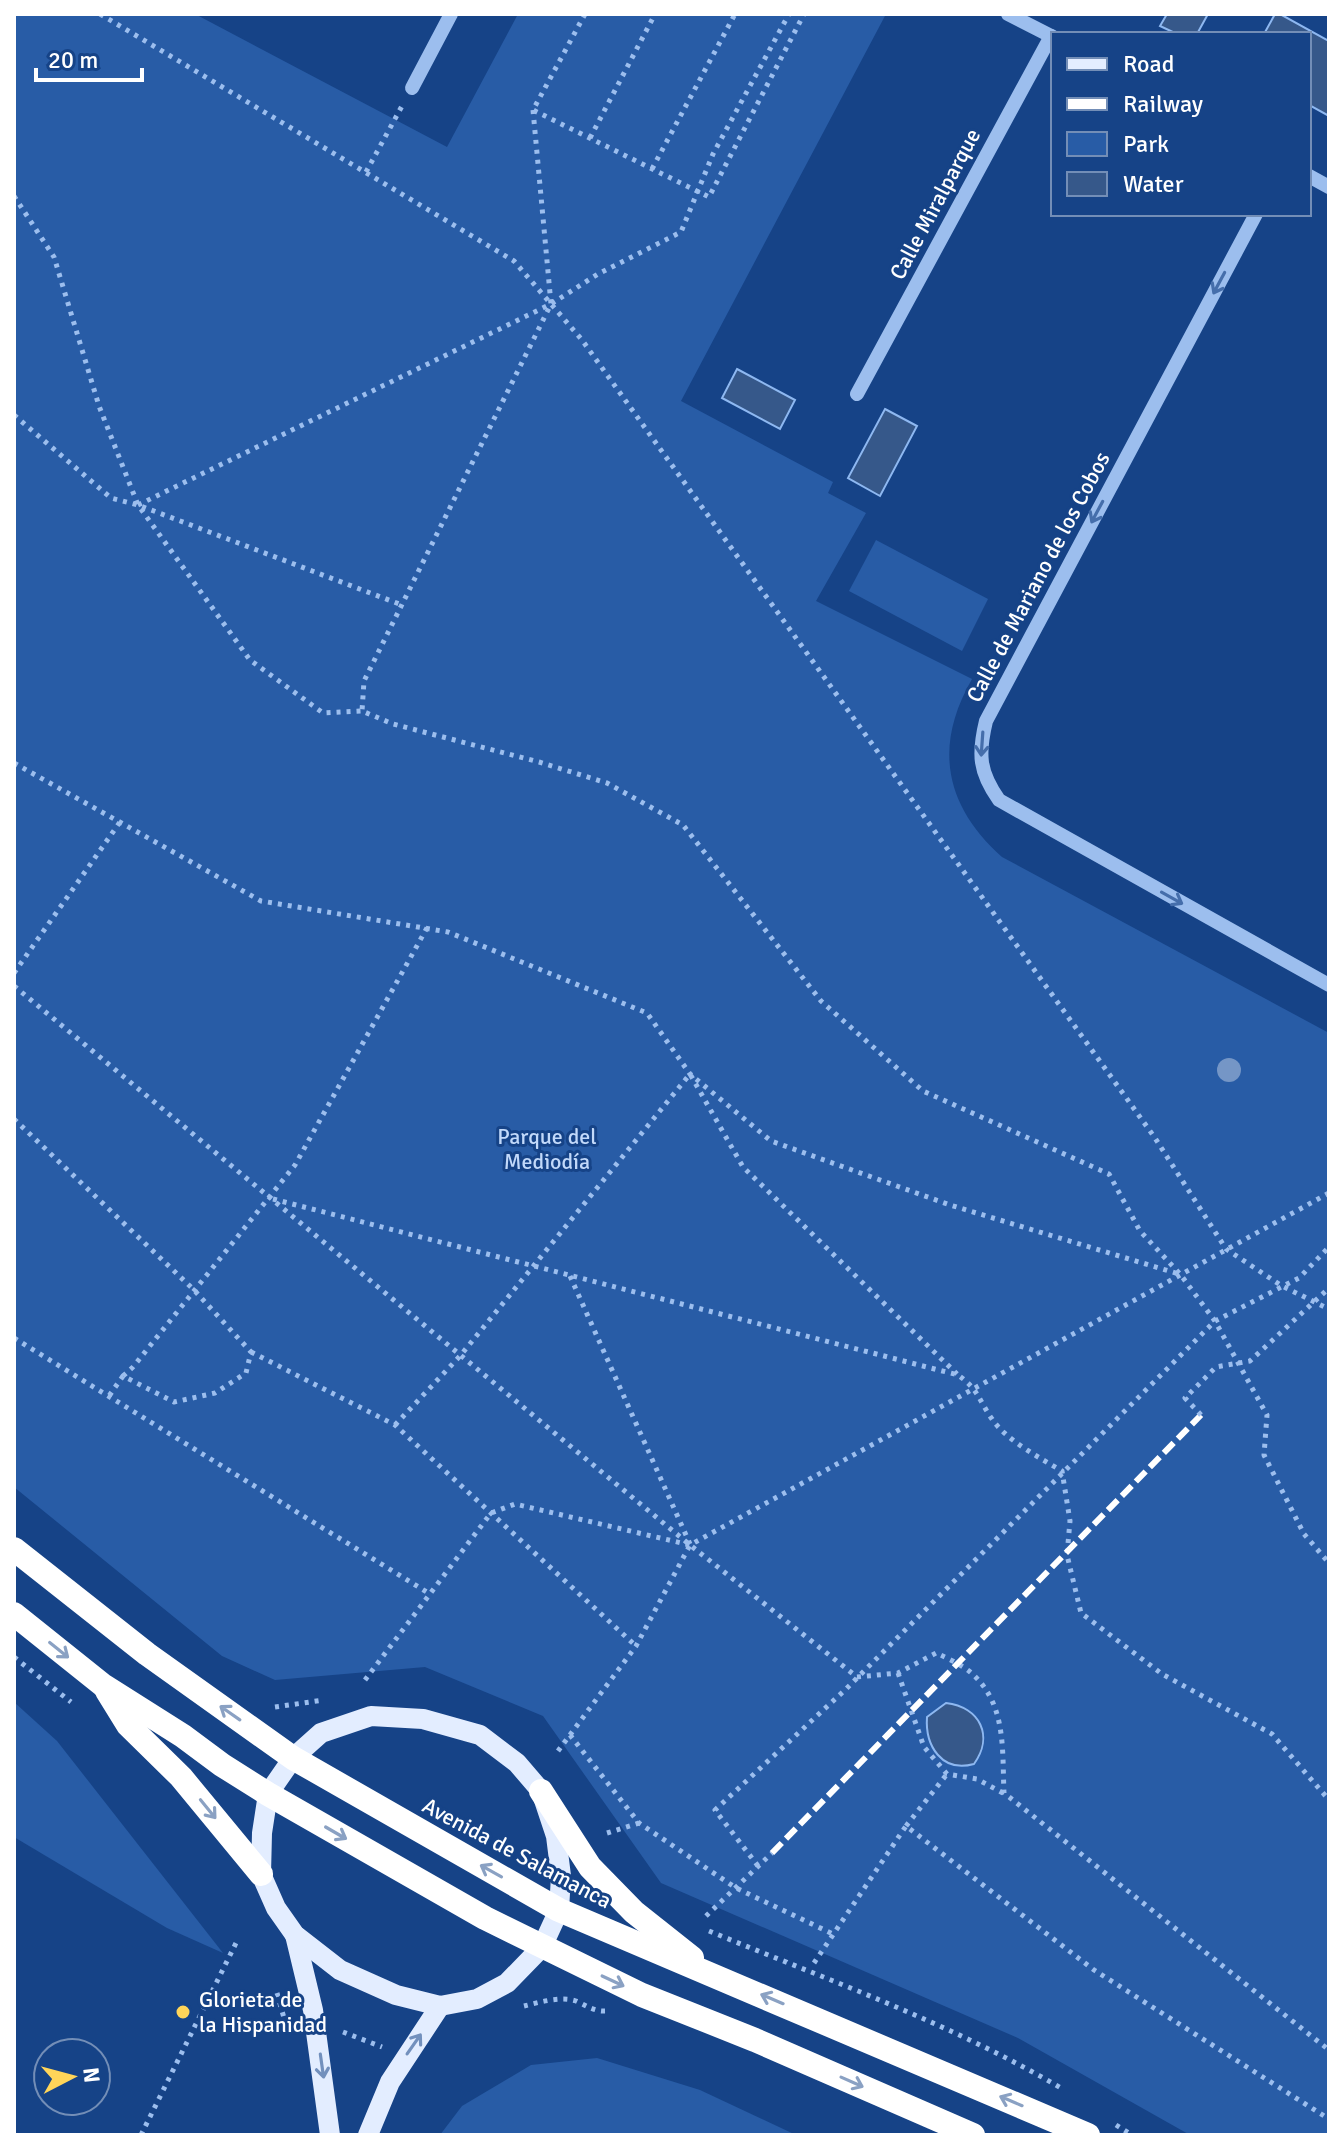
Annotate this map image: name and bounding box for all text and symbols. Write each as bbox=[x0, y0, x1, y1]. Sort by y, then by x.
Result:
scale bar bbox=[36, 32, 142, 82]
legend bbox=[1051, 32, 1311, 216]
text: 20 m bbox=[48, 45, 98, 75]
text: Road bbox=[1123, 49, 1174, 79]
text: Railway bbox=[1123, 89, 1203, 119]
street label: Calle Miralparque bbox=[884, 124, 986, 284]
text: Park bbox=[1123, 129, 1169, 159]
text: Water bbox=[1123, 169, 1184, 199]
one-way arrow bbox=[1210, 270, 1226, 294]
street label: Calle de Mariano de los Cobos bbox=[960, 447, 1116, 707]
one-way arrow bbox=[1089, 500, 1104, 524]
one-way arrow bbox=[975, 730, 990, 757]
one-way arrow bbox=[1160, 891, 1184, 906]
park label: Parque del Mediodía bbox=[497, 1123, 597, 1175]
one-way arrow bbox=[48, 1641, 69, 1659]
one-way arrow bbox=[219, 1705, 241, 1721]
street label: Avenida de Salamanca bbox=[418, 1792, 616, 1914]
one-way arrow bbox=[199, 1798, 217, 1819]
one-way arrow bbox=[324, 1825, 347, 1841]
one-way arrow bbox=[480, 1863, 503, 1879]
one-way arrow bbox=[600, 1974, 624, 1989]
place label: Glorieta de la Hispanidad bbox=[199, 1986, 327, 2038]
one-way arrow bbox=[760, 1991, 785, 2006]
marker: Glorieta de la Hispanidad bbox=[174, 2003, 192, 2021]
one-way arrow bbox=[406, 2033, 422, 2056]
north arrow bbox=[32, 2037, 112, 2117]
one-way arrow bbox=[315, 2053, 330, 2079]
text: N bbox=[77, 2066, 106, 2084]
one-way arrow bbox=[840, 2075, 864, 2090]
one-way arrow bbox=[1000, 2093, 1024, 2108]

